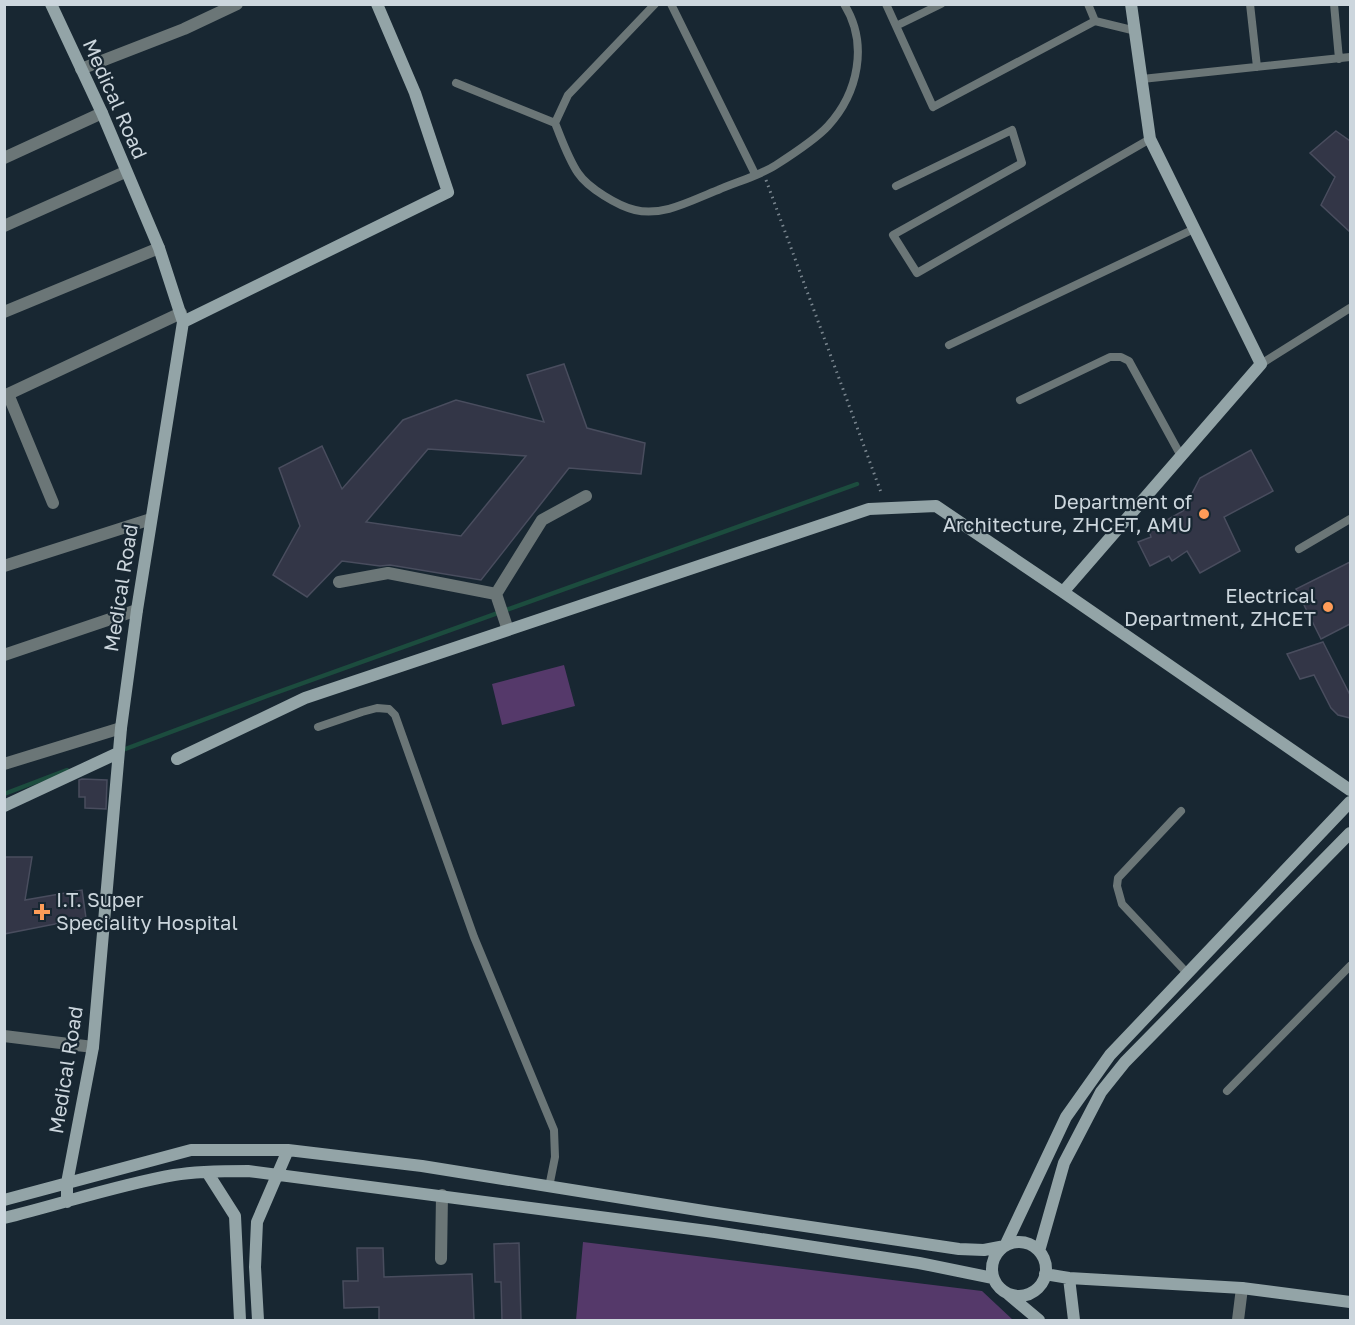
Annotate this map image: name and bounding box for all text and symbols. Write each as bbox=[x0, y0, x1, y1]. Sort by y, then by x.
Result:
street label: Medical Road bbox=[79, 35, 153, 162]
place label: Department of Architecture, ZHCET, AMU bbox=[943, 489, 1192, 536]
marker: Department of Architecture, ZHCET, AMU bbox=[1197, 507, 1211, 521]
street label: Medical Road bbox=[98, 522, 142, 653]
place label: Electrical Department, ZHCET bbox=[1124, 583, 1316, 630]
marker: Electrical Department, ZHCET bbox=[1321, 600, 1335, 614]
place label: I.T. Super Speciality Hospital bbox=[56, 887, 238, 934]
marker: I.T. Super Speciality Hospital bbox=[33, 903, 51, 921]
street label: Medical Road bbox=[43, 1004, 87, 1135]

